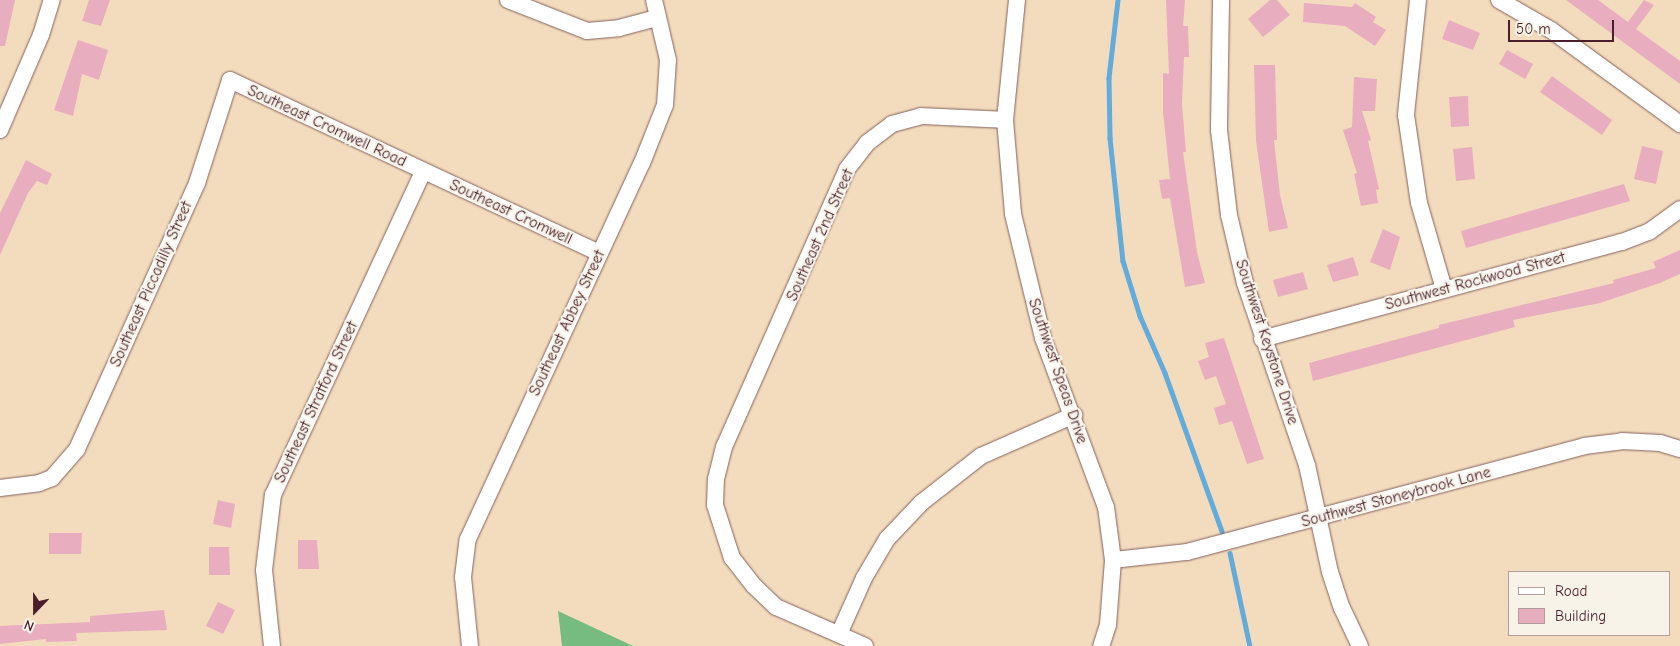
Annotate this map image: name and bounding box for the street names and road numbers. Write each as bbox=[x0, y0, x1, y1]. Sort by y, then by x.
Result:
street label: Southeast Cromwell Road bbox=[244, 81, 410, 171]
street label: Southeast 2nd Street bbox=[782, 166, 858, 304]
street label: Southeast Cromwell bbox=[447, 175, 575, 249]
street label: Southeast Piccadilly Street bbox=[106, 198, 196, 370]
street label: Southeast Abbey Street bbox=[525, 247, 609, 399]
street label: Southwest Rockwood Street bbox=[1383, 248, 1567, 314]
street label: Southwest Keystone Drive bbox=[1231, 257, 1303, 427]
street label: Southwest Speas Drive bbox=[1024, 296, 1092, 446]
street label: Southeast Stratford Street bbox=[270, 318, 362, 486]
street label: Southwest Stoneybrook Lane bbox=[1299, 462, 1493, 532]

